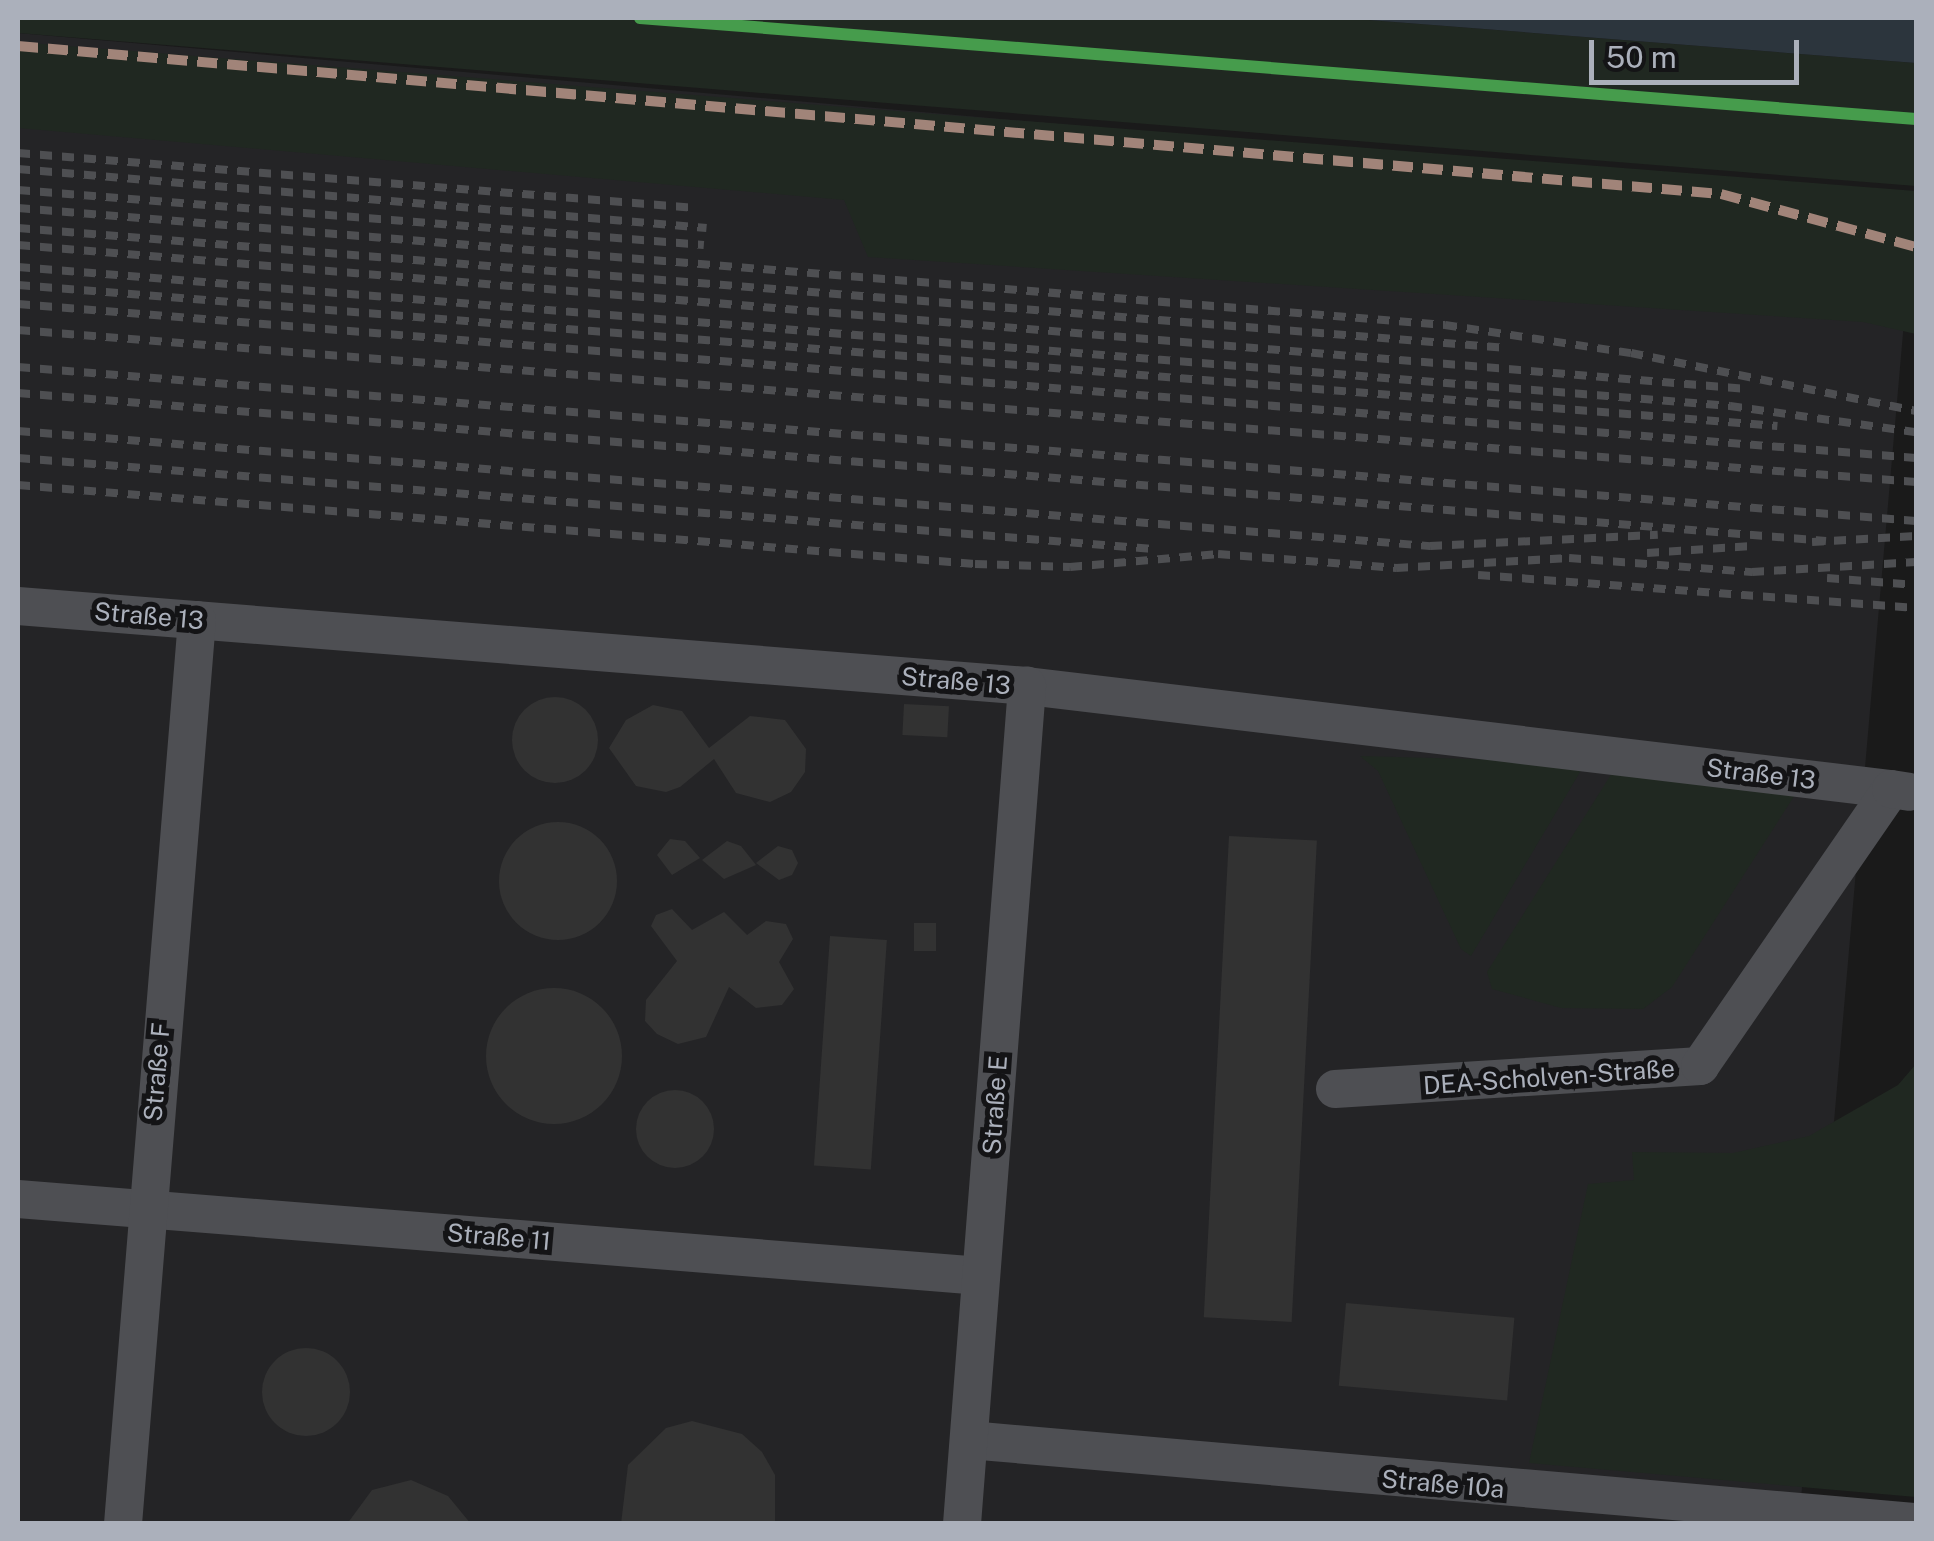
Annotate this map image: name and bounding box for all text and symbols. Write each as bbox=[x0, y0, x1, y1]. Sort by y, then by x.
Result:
scale bar bbox=[1594, 20, 1804, 82]
text: 50 m bbox=[1606, 39, 1677, 75]
street label: Straße 13 bbox=[93, 596, 205, 636]
street label: Straße 13 bbox=[900, 661, 1012, 701]
street label: Straße 13 bbox=[1705, 752, 1817, 796]
street label: Straße F bbox=[138, 1021, 176, 1123]
street label: DEA-Scholven-Straße bbox=[1422, 1053, 1676, 1101]
street label: Straße E bbox=[977, 1054, 1013, 1156]
street label: Straße 11 bbox=[446, 1218, 552, 1256]
street label: Straße 10a bbox=[1380, 1464, 1506, 1504]

